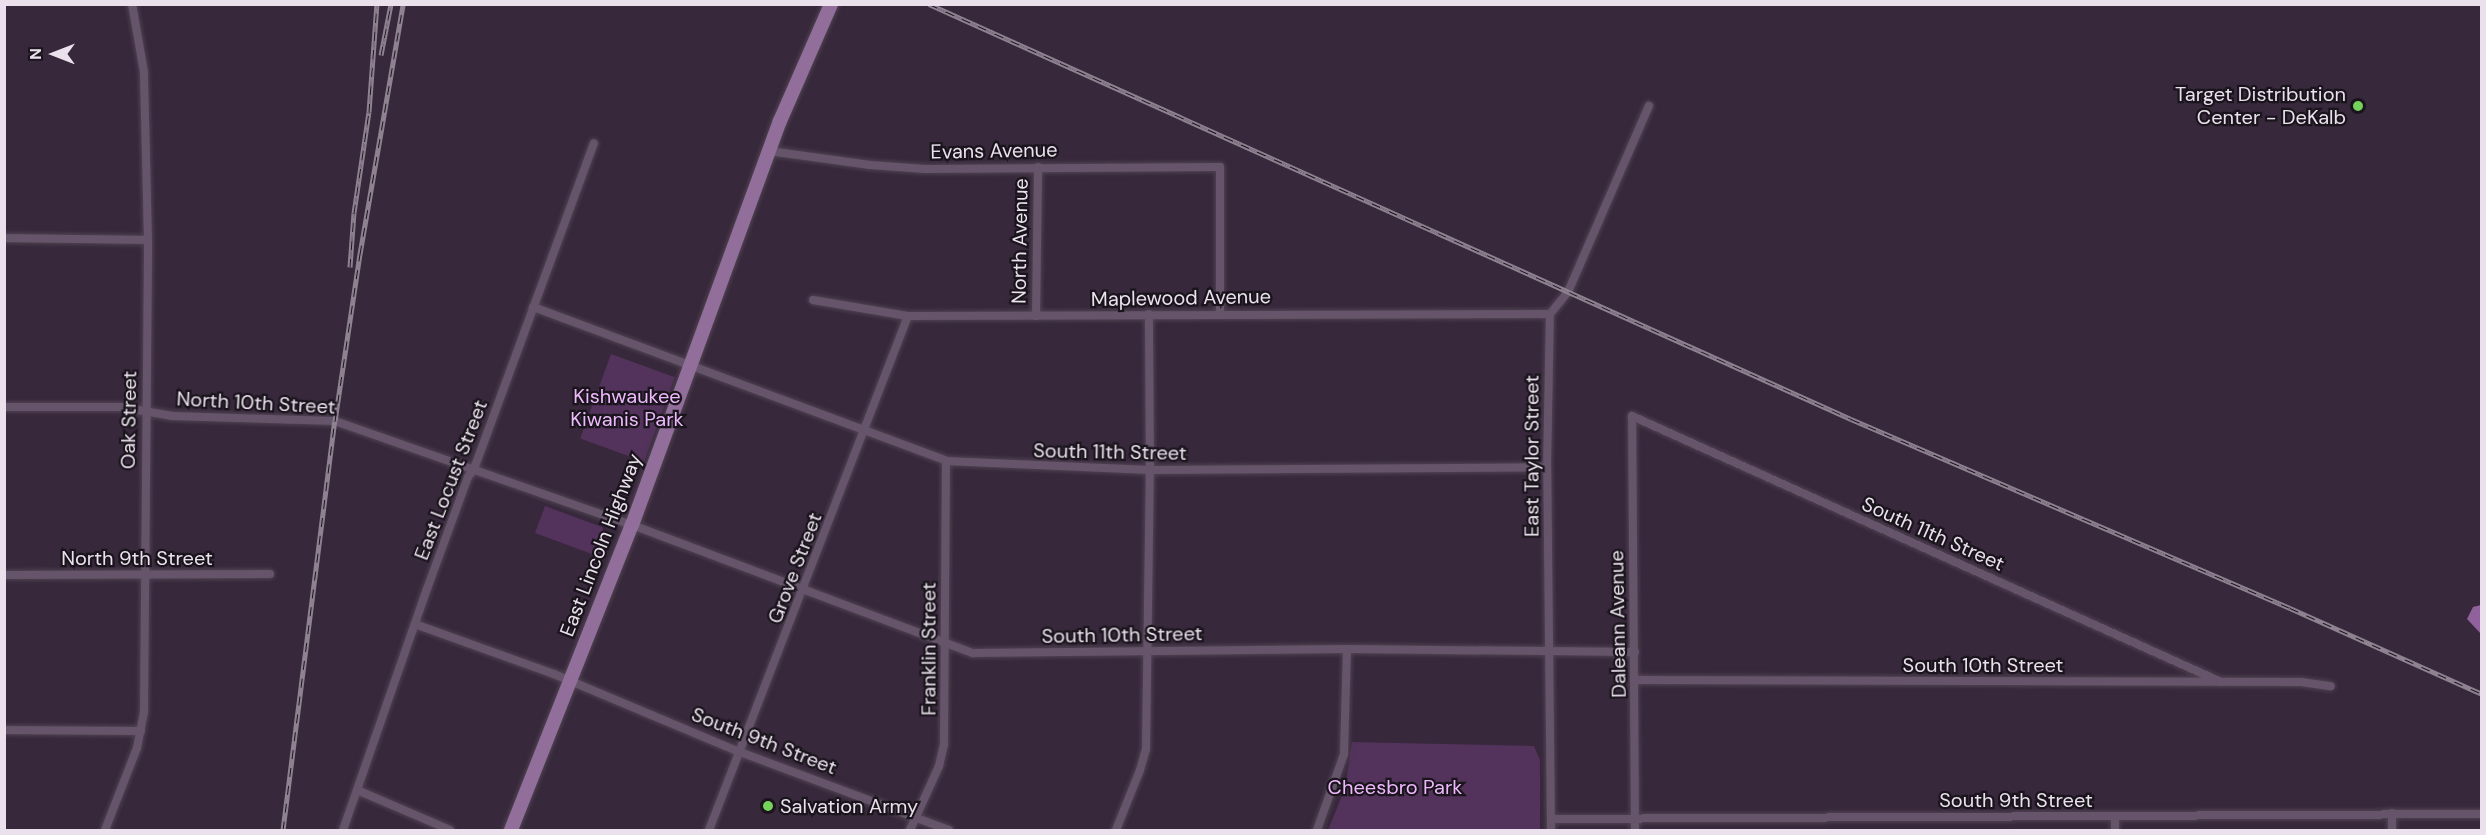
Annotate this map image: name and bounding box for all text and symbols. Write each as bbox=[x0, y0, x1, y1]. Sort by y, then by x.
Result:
north arrow bbox=[24, 24, 84, 84]
text: N bbox=[25, 48, 46, 60]
place label: Target Distribution Center - DeKalb bbox=[2175, 83, 2346, 130]
marker: Target Distribution Center - DeKalb bbox=[2351, 99, 2365, 113]
street label: Evans Avenue bbox=[930, 138, 1058, 164]
street label: North Avenue bbox=[1007, 178, 1033, 304]
street label: Maplewood Avenue bbox=[1091, 284, 1271, 312]
street label: Oak Street bbox=[116, 371, 142, 469]
street label: East Taylor Street bbox=[1520, 375, 1544, 537]
park label: Kishwaukee Kiwanis Park bbox=[570, 384, 684, 431]
street label: North 10th Street bbox=[176, 387, 336, 419]
street label: East Locust Street bbox=[409, 397, 493, 563]
street label: South 11th Street bbox=[1033, 439, 1187, 465]
street label: East Lincoln Highway bbox=[555, 450, 647, 640]
street label: South 11th Street bbox=[1858, 492, 2008, 576]
street label: Grove Street bbox=[763, 509, 827, 627]
street label: North 9th Street bbox=[61, 546, 213, 570]
street label: Daleann Avenue bbox=[1605, 550, 1631, 698]
street label: Franklin Street bbox=[917, 582, 941, 716]
street label: South 10th Street bbox=[1041, 622, 1203, 648]
street label: South 10th Street bbox=[1903, 653, 2063, 677]
street label: South 9th Street bbox=[688, 702, 840, 780]
park label: Cheesbro Park bbox=[1328, 775, 1462, 799]
street label: South 9th Street bbox=[1939, 788, 2093, 812]
place label: Salvation Army bbox=[780, 794, 918, 818]
marker: Salvation Army bbox=[761, 799, 775, 813]

